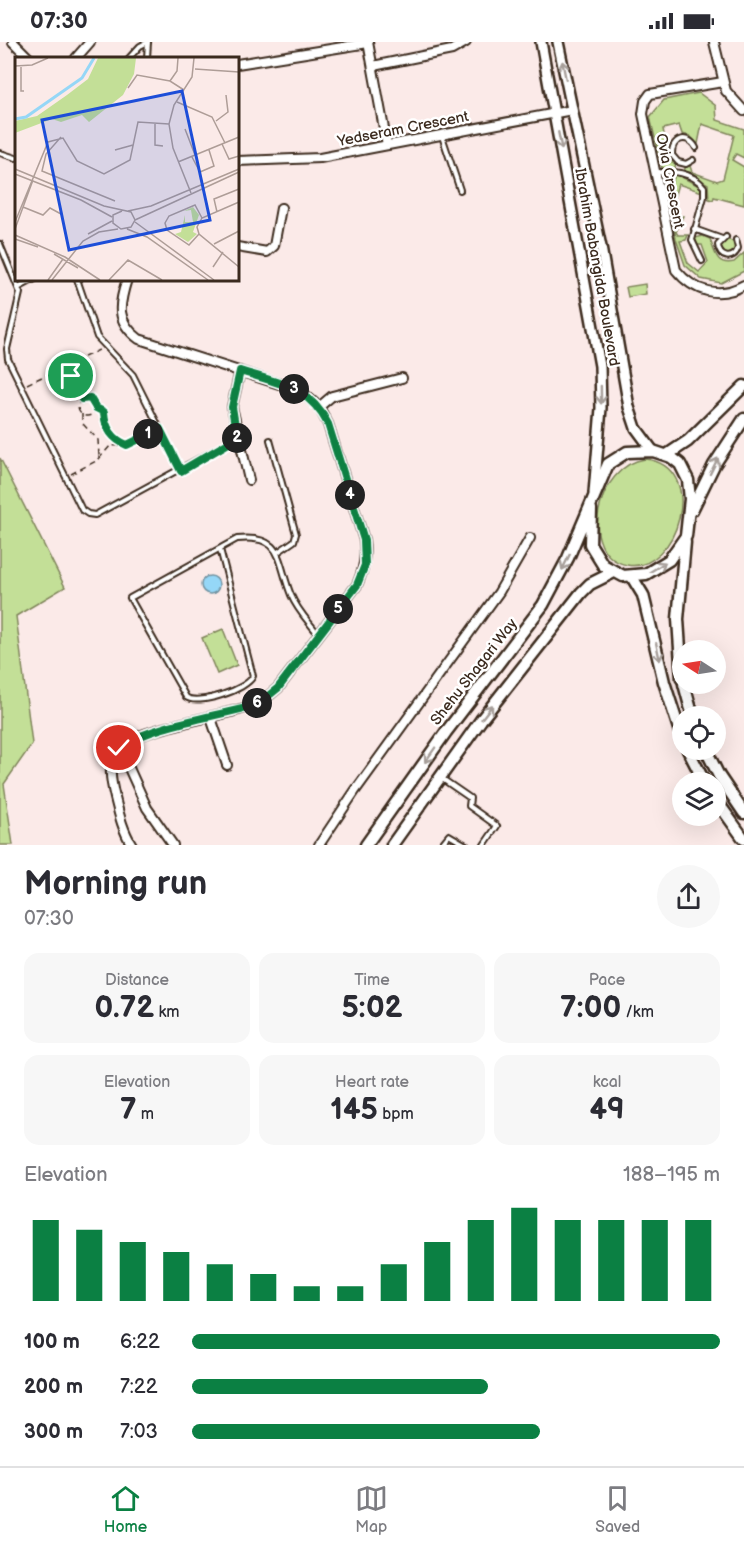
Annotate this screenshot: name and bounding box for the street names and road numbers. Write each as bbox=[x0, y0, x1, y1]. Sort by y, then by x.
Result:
street label: Yedseram Crescent bbox=[335, 107, 471, 151]
street label: Ovia Crescent bbox=[651, 132, 689, 231]
street label: Ibrahim Babangida Boulevard bbox=[570, 167, 624, 367]
street label: Shehu Shagari Way bbox=[426, 615, 522, 729]

